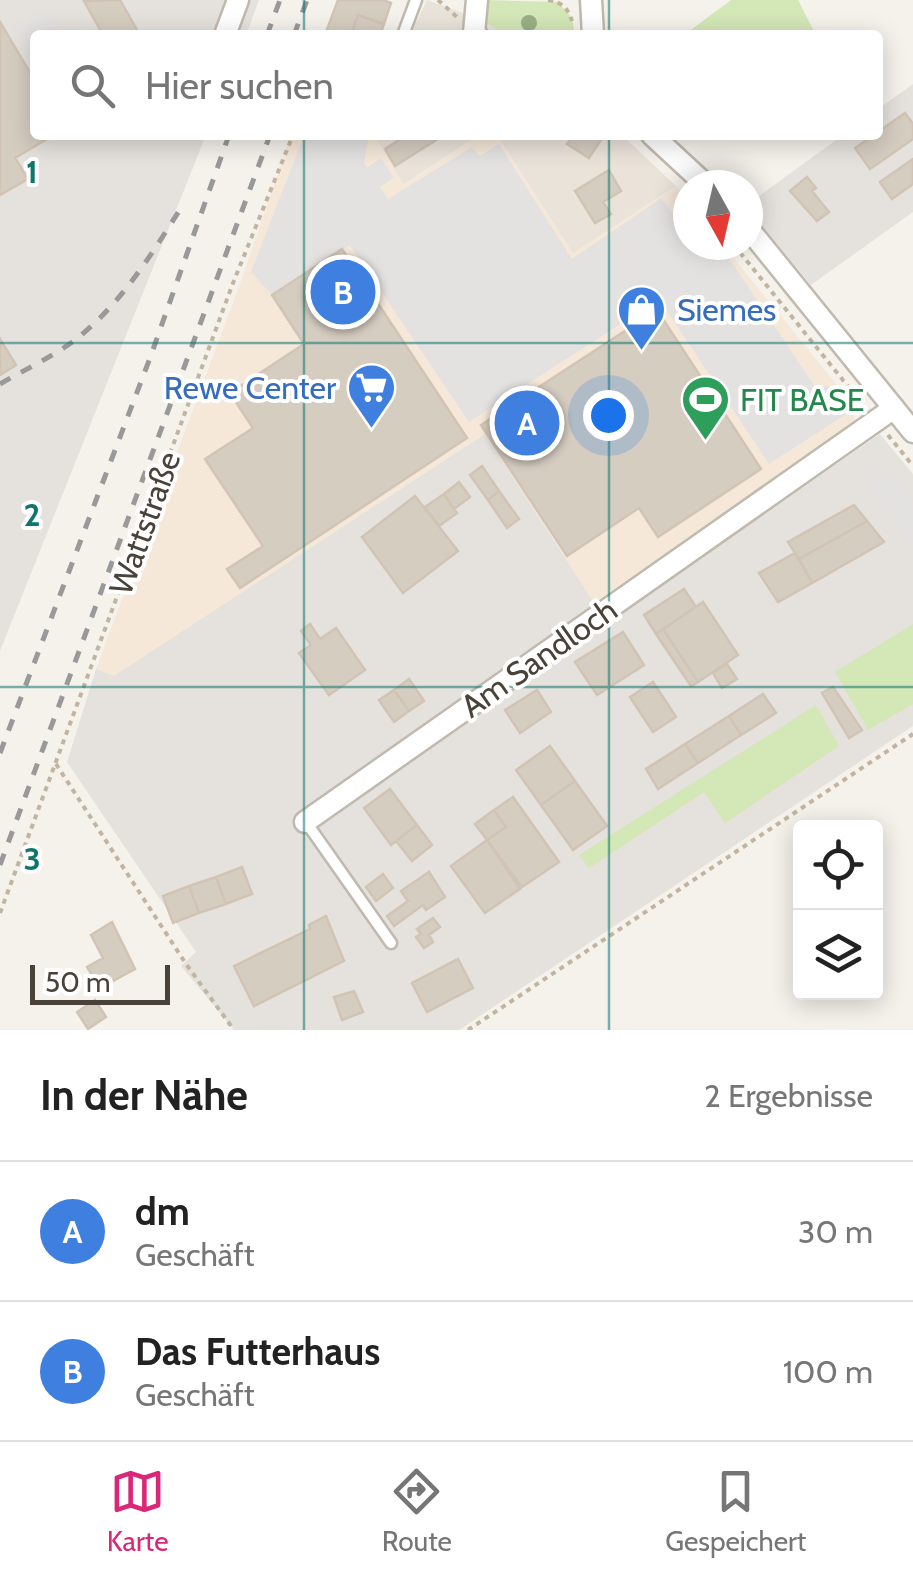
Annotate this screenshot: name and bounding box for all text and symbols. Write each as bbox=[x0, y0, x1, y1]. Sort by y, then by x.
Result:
search box bbox=[30, 30, 883, 140]
icon: search bbox=[65, 58, 120, 113]
text: Hier suchen bbox=[145, 62, 334, 109]
text: 1 bbox=[26, 152, 38, 191]
north arrow bbox=[673, 170, 763, 260]
pin: B bbox=[310, 254, 376, 330]
shop icon: Siemes bbox=[616, 284, 668, 352]
place label: Siemes bbox=[677, 290, 776, 329]
supermarket icon: Rewe Center bbox=[345, 362, 397, 430]
place label: Rewe Center bbox=[164, 368, 337, 407]
sports icon: FIT BASE bbox=[679, 374, 731, 442]
place label: FIT BASE bbox=[740, 380, 864, 419]
pin: A bbox=[494, 386, 560, 460]
your location bbox=[583, 390, 634, 441]
street label: Wattstraße bbox=[101, 446, 188, 600]
text: 2 bbox=[24, 495, 40, 534]
street label: Am Sandloch bbox=[453, 590, 624, 726]
map controls bbox=[793, 820, 883, 1000]
button: locate bbox=[793, 820, 883, 910]
text: 3 bbox=[23, 839, 41, 878]
button: layers bbox=[793, 910, 883, 1000]
scale bar bbox=[30, 960, 170, 1004]
text: 50 m bbox=[45, 965, 111, 999]
text: In der Nähe bbox=[40, 1069, 248, 1121]
text: 2 Ergebnisse bbox=[704, 1076, 873, 1115]
text: dm bbox=[135, 1188, 190, 1235]
text: A bbox=[62, 1212, 83, 1251]
text: 30 m bbox=[798, 1212, 873, 1251]
text: Geschäft bbox=[135, 1235, 254, 1274]
text: Das Futterhaus bbox=[135, 1328, 380, 1375]
text: B bbox=[62, 1352, 83, 1391]
text: 100 m bbox=[783, 1352, 873, 1391]
text: Geschäft bbox=[135, 1375, 254, 1414]
tab: Karte bbox=[107, 1464, 168, 1558]
tab: Route bbox=[382, 1464, 452, 1558]
tab: Gespeichert bbox=[665, 1464, 806, 1558]

